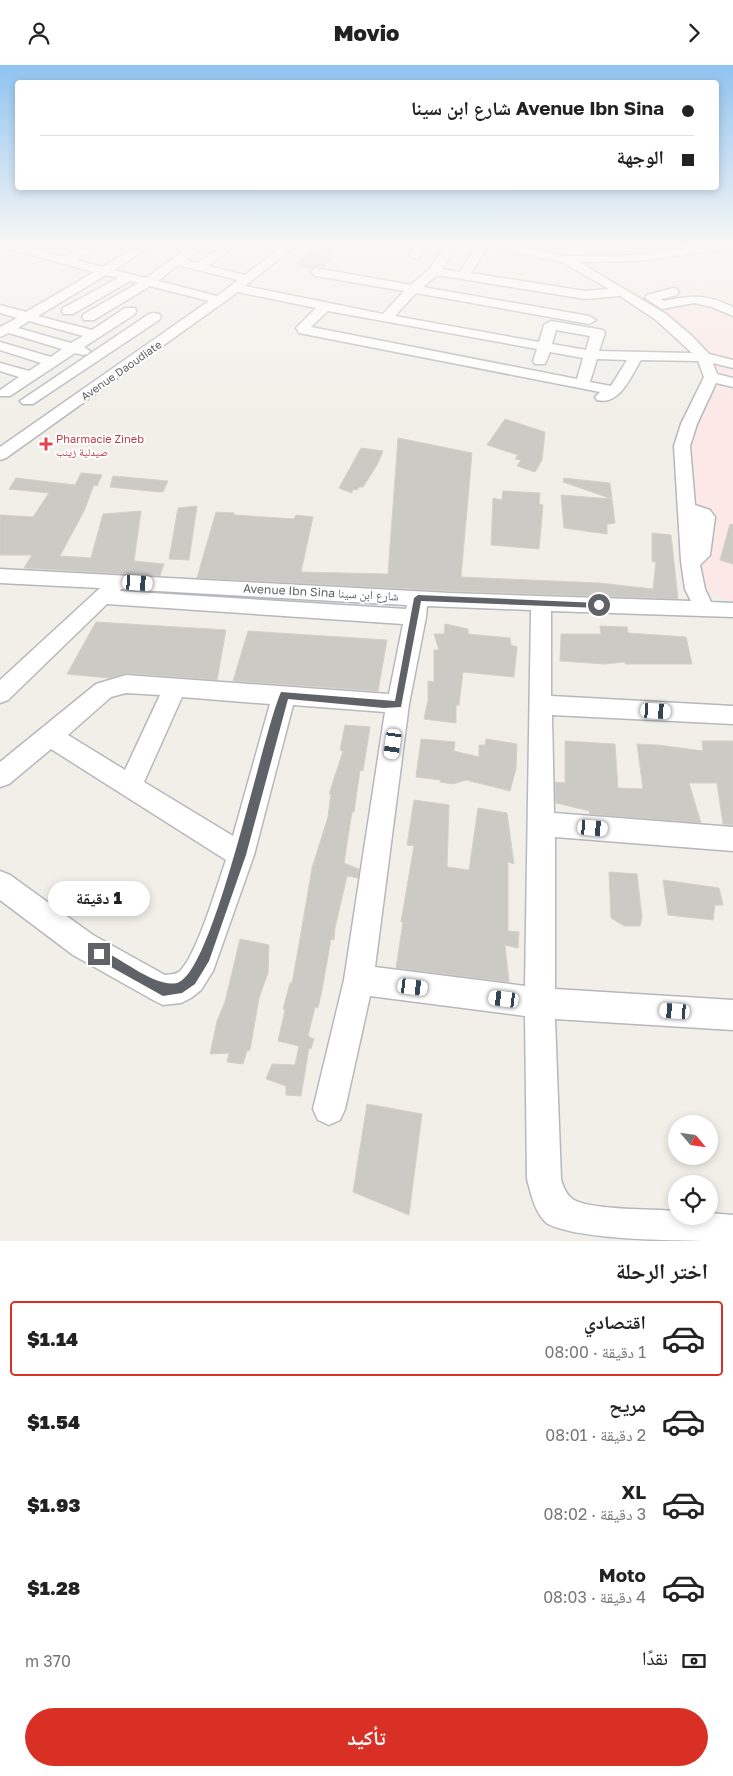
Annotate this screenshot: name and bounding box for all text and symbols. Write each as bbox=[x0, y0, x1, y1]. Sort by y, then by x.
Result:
icon: person bbox=[25, 19, 53, 47]
text: Movio bbox=[334, 19, 399, 46]
icon: forward bbox=[680, 19, 708, 47]
text: Avenue Ibn Sina شارع ابن سينا bbox=[411, 96, 664, 119]
text: الوجهة bbox=[616, 145, 664, 168]
street label: Avenue Daoudiate bbox=[78, 337, 164, 403]
place label: Pharmacie Zineb صيدلية زينب bbox=[56, 432, 144, 458]
marker: Pharmacie Zineb صيدلية زينب bbox=[40, 438, 52, 450]
car bbox=[122, 574, 153, 592]
street label: Avenue Ibn Sina شارع ابن سينا bbox=[243, 580, 399, 605]
route start bbox=[588, 594, 610, 616]
car bbox=[640, 703, 671, 719]
car bbox=[383, 728, 402, 760]
car bbox=[577, 819, 608, 837]
callout: 1 دقيقة bbox=[48, 881, 150, 917]
text: 1 دقيقة bbox=[76, 888, 122, 908]
route end bbox=[88, 943, 110, 965]
car bbox=[397, 978, 428, 996]
car bbox=[488, 990, 519, 1008]
car bbox=[659, 1002, 690, 1020]
north arrow bbox=[668, 1115, 718, 1165]
map controls bbox=[668, 1115, 718, 1225]
button: locate bbox=[668, 1175, 718, 1225]
text: اختر الرحلة bbox=[616, 1257, 708, 1284]
text: اقتصادي bbox=[584, 1310, 646, 1333]
icon: car bbox=[661, 1316, 706, 1361]
text: $1.14 bbox=[27, 1327, 78, 1350]
text: 1 دقيقة · 08:00 bbox=[545, 1342, 646, 1362]
text: مريح bbox=[609, 1393, 646, 1416]
icon: car bbox=[661, 1399, 706, 1444]
text: $1.54 bbox=[27, 1410, 80, 1433]
text: 2 دقيقة · 08:01 bbox=[545, 1425, 646, 1445]
text: XL bbox=[621, 1480, 646, 1503]
icon: car bbox=[661, 1482, 706, 1527]
text: $1.93 bbox=[27, 1493, 80, 1516]
text: 3 دقيقة · 08:02 bbox=[544, 1504, 646, 1524]
text: Moto bbox=[599, 1563, 646, 1586]
icon: car bbox=[661, 1565, 706, 1610]
text: $1.28 bbox=[27, 1576, 80, 1599]
text: 4 دقيقة · 08:03 bbox=[543, 1587, 646, 1607]
text: نقدًا bbox=[642, 1646, 668, 1669]
icon: cash bbox=[680, 1647, 708, 1675]
text: 370 m bbox=[25, 1651, 71, 1671]
button: تأكيد bbox=[25, 1708, 708, 1766]

